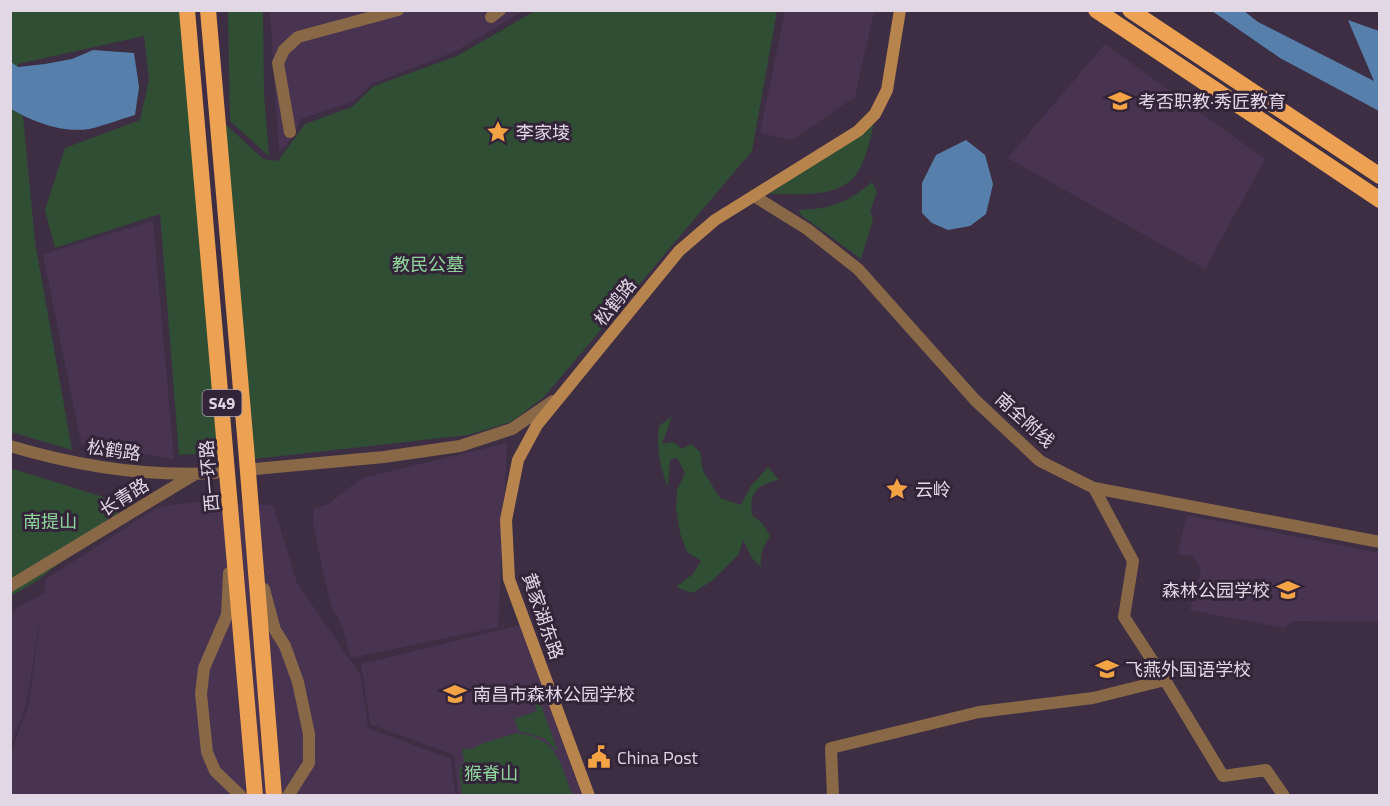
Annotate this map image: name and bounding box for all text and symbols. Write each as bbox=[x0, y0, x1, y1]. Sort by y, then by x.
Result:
school or university icon: 考否职教·秀匠教育 bbox=[1107, 88, 1133, 114]
place label: 考否职教·秀匠教育 bbox=[1138, 88, 1286, 115]
place icon: 李家堎 bbox=[485, 119, 511, 145]
place label: 李家堎 bbox=[516, 119, 570, 146]
park label: 教民公墓 bbox=[392, 251, 464, 278]
street label: 松鹤路 bbox=[588, 273, 642, 331]
street label: 南全附线 bbox=[989, 386, 1061, 454]
road number: S49 bbox=[202, 390, 242, 416]
street label: 松鹤路 bbox=[85, 433, 143, 467]
street label: 西一环路 bbox=[192, 439, 226, 513]
street label: 长青路 bbox=[94, 471, 154, 523]
place icon: 云岭 bbox=[884, 476, 910, 502]
place label: 云岭 bbox=[915, 476, 951, 503]
park label: 南提山 bbox=[23, 508, 77, 535]
street label: 黄家湖东路 bbox=[516, 569, 570, 663]
place label: 森林公园学校 bbox=[1162, 577, 1270, 604]
school or university icon: 森林公园学校 bbox=[1275, 577, 1301, 603]
school or university icon: 飞燕外国语学校 bbox=[1094, 656, 1120, 682]
place label: 飞燕外国语学校 bbox=[1125, 656, 1251, 683]
school or university icon: 南昌市森林公园学校 bbox=[442, 681, 468, 707]
place label: 南昌市森林公园学校 bbox=[473, 681, 635, 708]
public building icon: China Post bbox=[586, 744, 612, 770]
place label: China Post bbox=[617, 744, 699, 771]
park label: 猴脊山 bbox=[464, 760, 518, 787]

